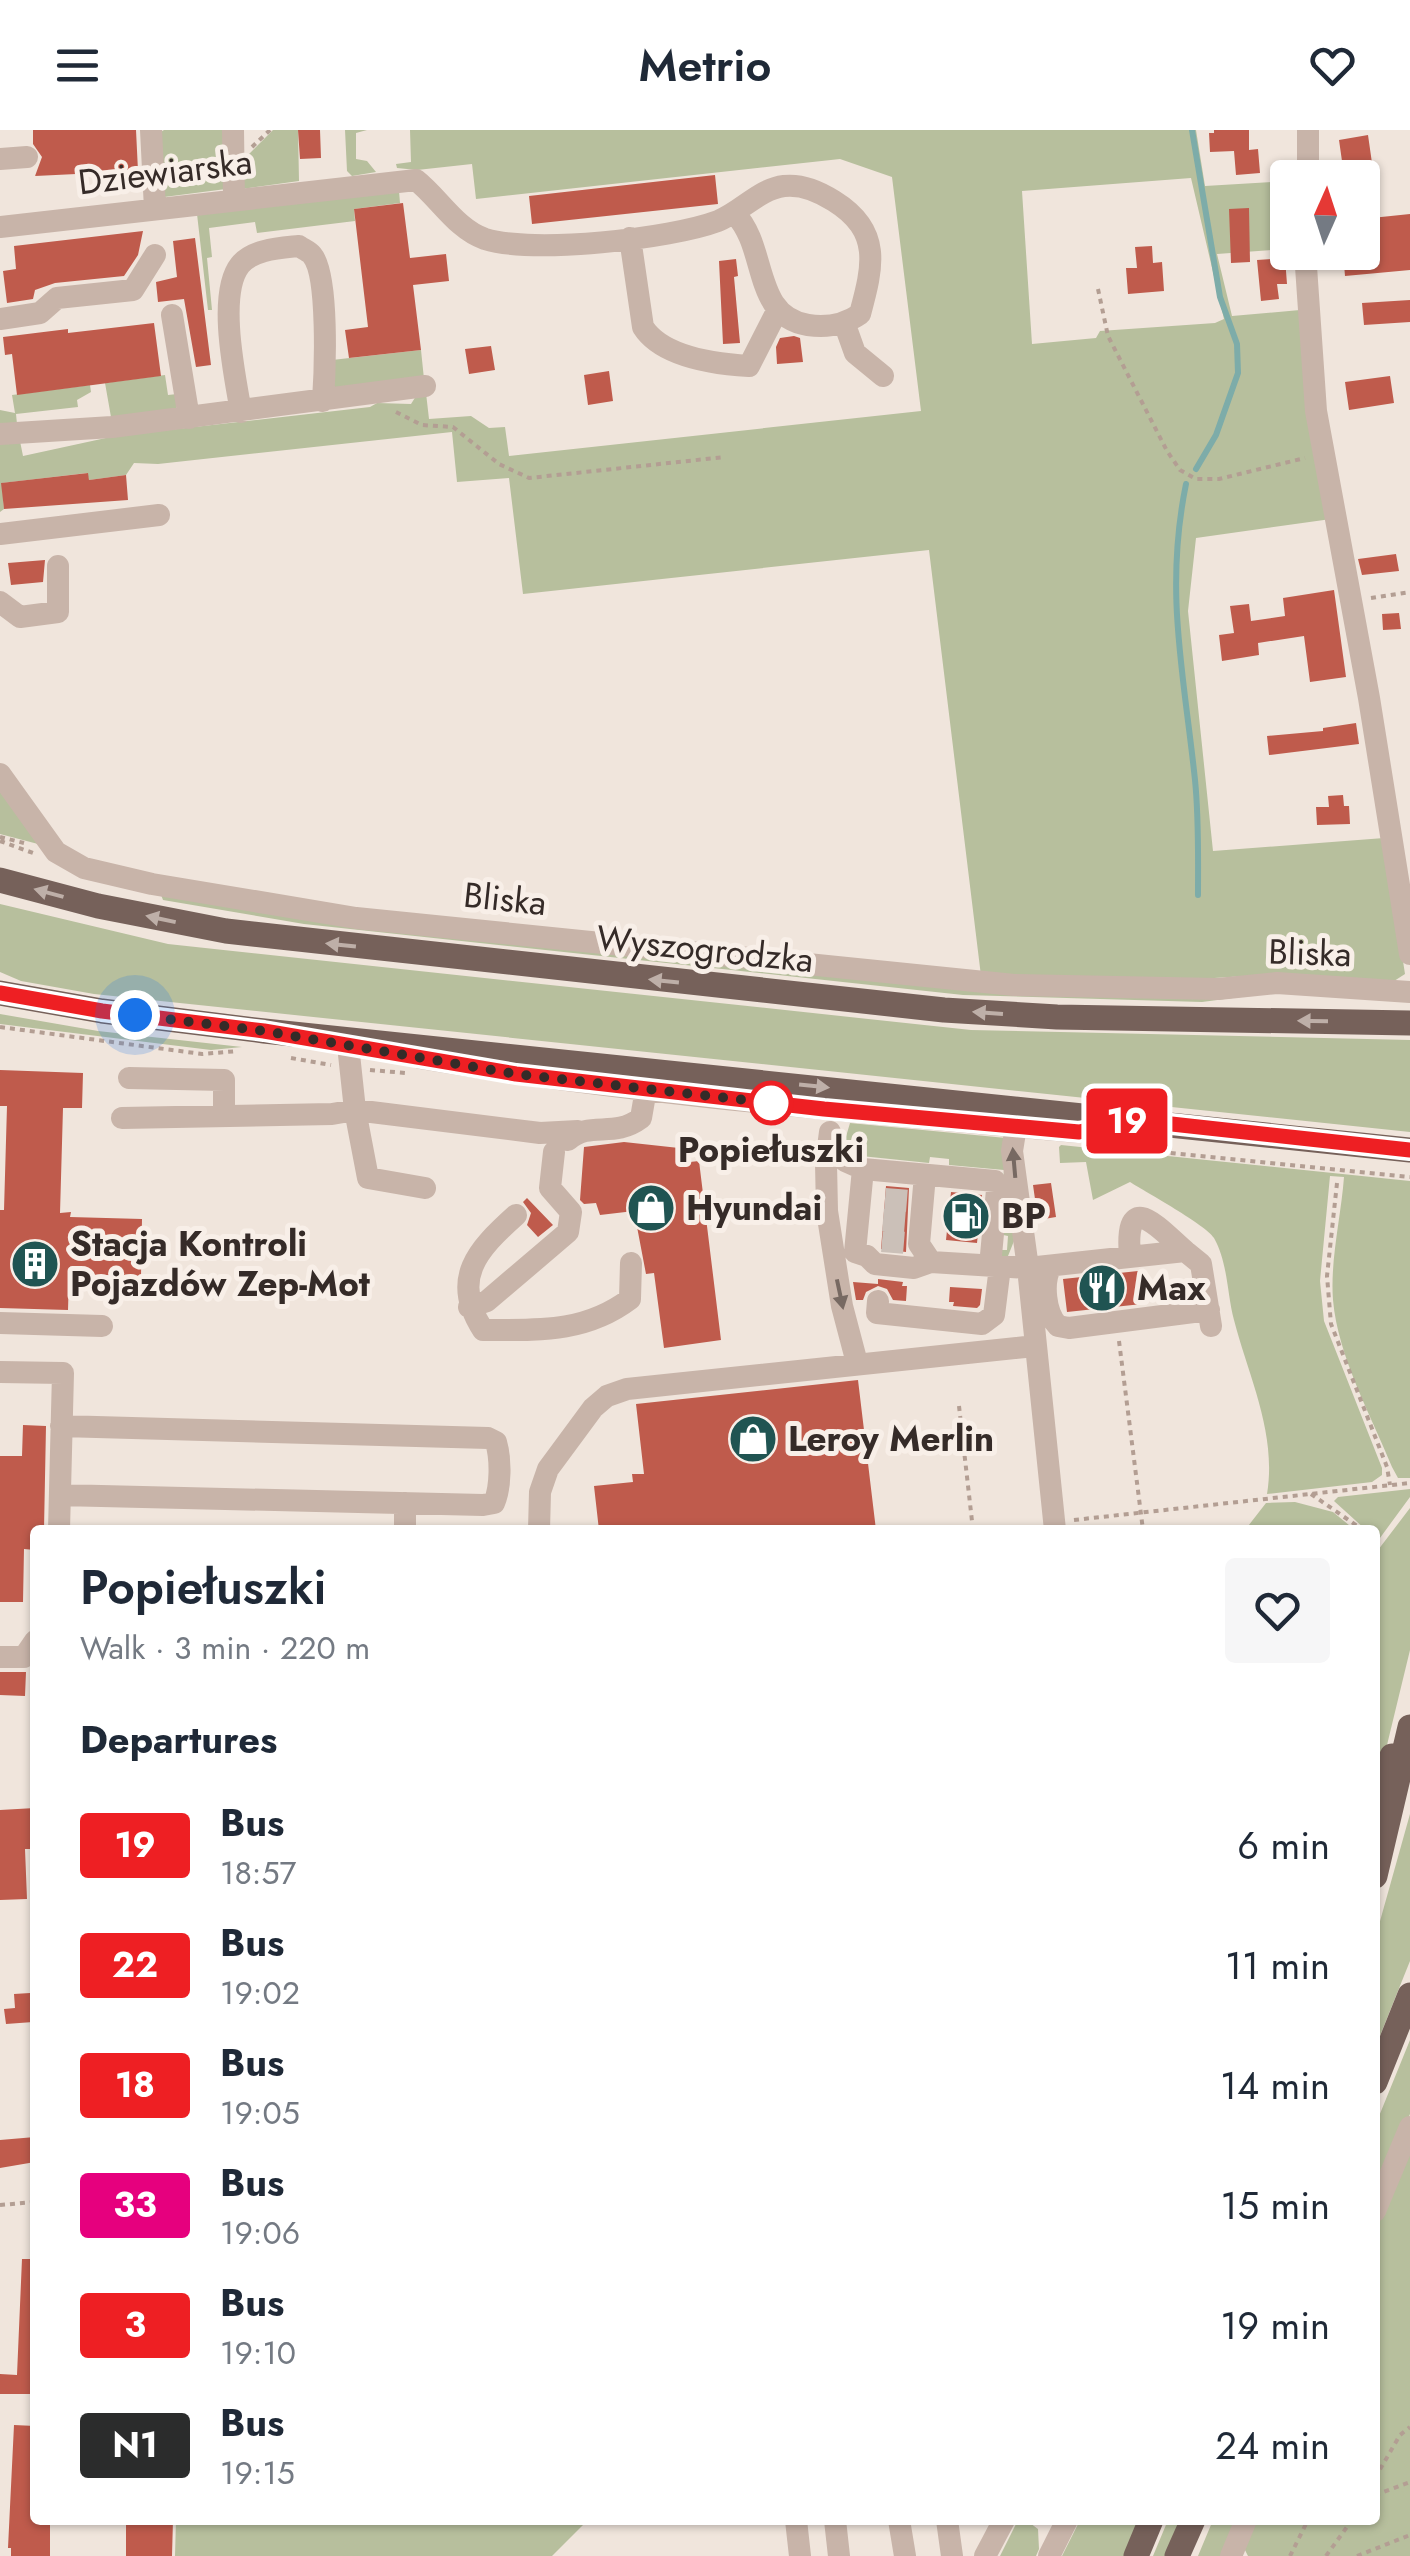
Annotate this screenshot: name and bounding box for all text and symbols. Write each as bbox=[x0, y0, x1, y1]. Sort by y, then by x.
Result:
text: Metrio bbox=[639, 33, 771, 98]
icon: menu bbox=[50, 38, 105, 93]
icon: heart bbox=[1305, 38, 1360, 93]
street label: Dziewiarska bbox=[75, 137, 255, 207]
north arrow bbox=[1270, 160, 1380, 270]
map controls bbox=[1270, 160, 1380, 270]
street label: Bliska bbox=[461, 870, 549, 928]
one-way arrow bbox=[33, 884, 64, 900]
one-way arrow bbox=[146, 910, 177, 926]
street label: Wyszogrodzka bbox=[594, 913, 816, 985]
street label: Bliska bbox=[1268, 927, 1352, 979]
one-way arrow bbox=[325, 937, 357, 953]
one-way arrow bbox=[648, 973, 680, 989]
your location bbox=[110, 990, 160, 1040]
one-way arrow bbox=[971, 1005, 1003, 1021]
one-way arrow bbox=[1296, 1013, 1328, 1029]
one-way arrow bbox=[798, 1078, 830, 1094]
marker: Popiełuszki bbox=[750, 1082, 792, 1124]
line badge: 19 bbox=[1082, 1088, 1172, 1154]
text: 19 bbox=[1106, 1096, 1148, 1146]
place label: Popiełuszki bbox=[678, 1125, 864, 1175]
one-way arrow bbox=[1005, 1146, 1021, 1178]
shop icon: Hyundai bbox=[625, 1182, 677, 1234]
place label: Hyundai bbox=[686, 1183, 822, 1233]
fuel station icon: BP bbox=[940, 1190, 992, 1242]
place label: BP bbox=[1001, 1191, 1046, 1241]
place label: Stacja Kontroli Pojazdów Zep-Mot bbox=[70, 1219, 370, 1309]
building icon: Stacja Kontroli Pojazdów Zep-Mot bbox=[9, 1238, 61, 1290]
restaurant icon: Max bbox=[1076, 1262, 1128, 1314]
place label: Max bbox=[1137, 1263, 1206, 1313]
one-way arrow bbox=[833, 1279, 848, 1310]
shop icon: Leroy Merlin bbox=[727, 1413, 779, 1465]
place label: Leroy Merlin bbox=[788, 1414, 994, 1464]
text: Popiełuszki bbox=[80, 1553, 327, 1622]
button: heart bbox=[1225, 1558, 1330, 1663]
text: Walk · 3 min · 220 m bbox=[80, 1625, 370, 1671]
text: Departures bbox=[80, 1712, 277, 1767]
text: Bus bbox=[220, 1795, 284, 1850]
text: 6 min bbox=[1237, 1818, 1330, 1873]
text: 19 bbox=[114, 1820, 156, 1870]
text: 18:57 bbox=[220, 1850, 296, 1896]
text: Bus bbox=[220, 1915, 284, 1970]
text: 11 min bbox=[1225, 1938, 1330, 1993]
text: 22 bbox=[112, 1940, 158, 1990]
text: 19:02 bbox=[220, 1970, 300, 2016]
text: Bus bbox=[220, 2035, 284, 2090]
text: 14 min bbox=[1220, 2058, 1330, 2113]
text: 18 bbox=[115, 2060, 155, 2110]
text: 19:05 bbox=[220, 2090, 300, 2136]
text: Bus bbox=[220, 2155, 284, 2210]
text: 15 min bbox=[1221, 2178, 1330, 2233]
text: 33 bbox=[113, 2180, 157, 2230]
text: 19:06 bbox=[220, 2210, 300, 2256]
text: Bus bbox=[220, 2275, 284, 2330]
text: 19 min bbox=[1220, 2298, 1330, 2353]
text: 3 bbox=[124, 2300, 146, 2350]
text: 19:10 bbox=[220, 2330, 296, 2376]
text: Bus bbox=[220, 2395, 284, 2450]
text: 24 min bbox=[1215, 2418, 1330, 2473]
text: N1 bbox=[112, 2420, 158, 2470]
text: 19:15 bbox=[220, 2450, 295, 2496]

